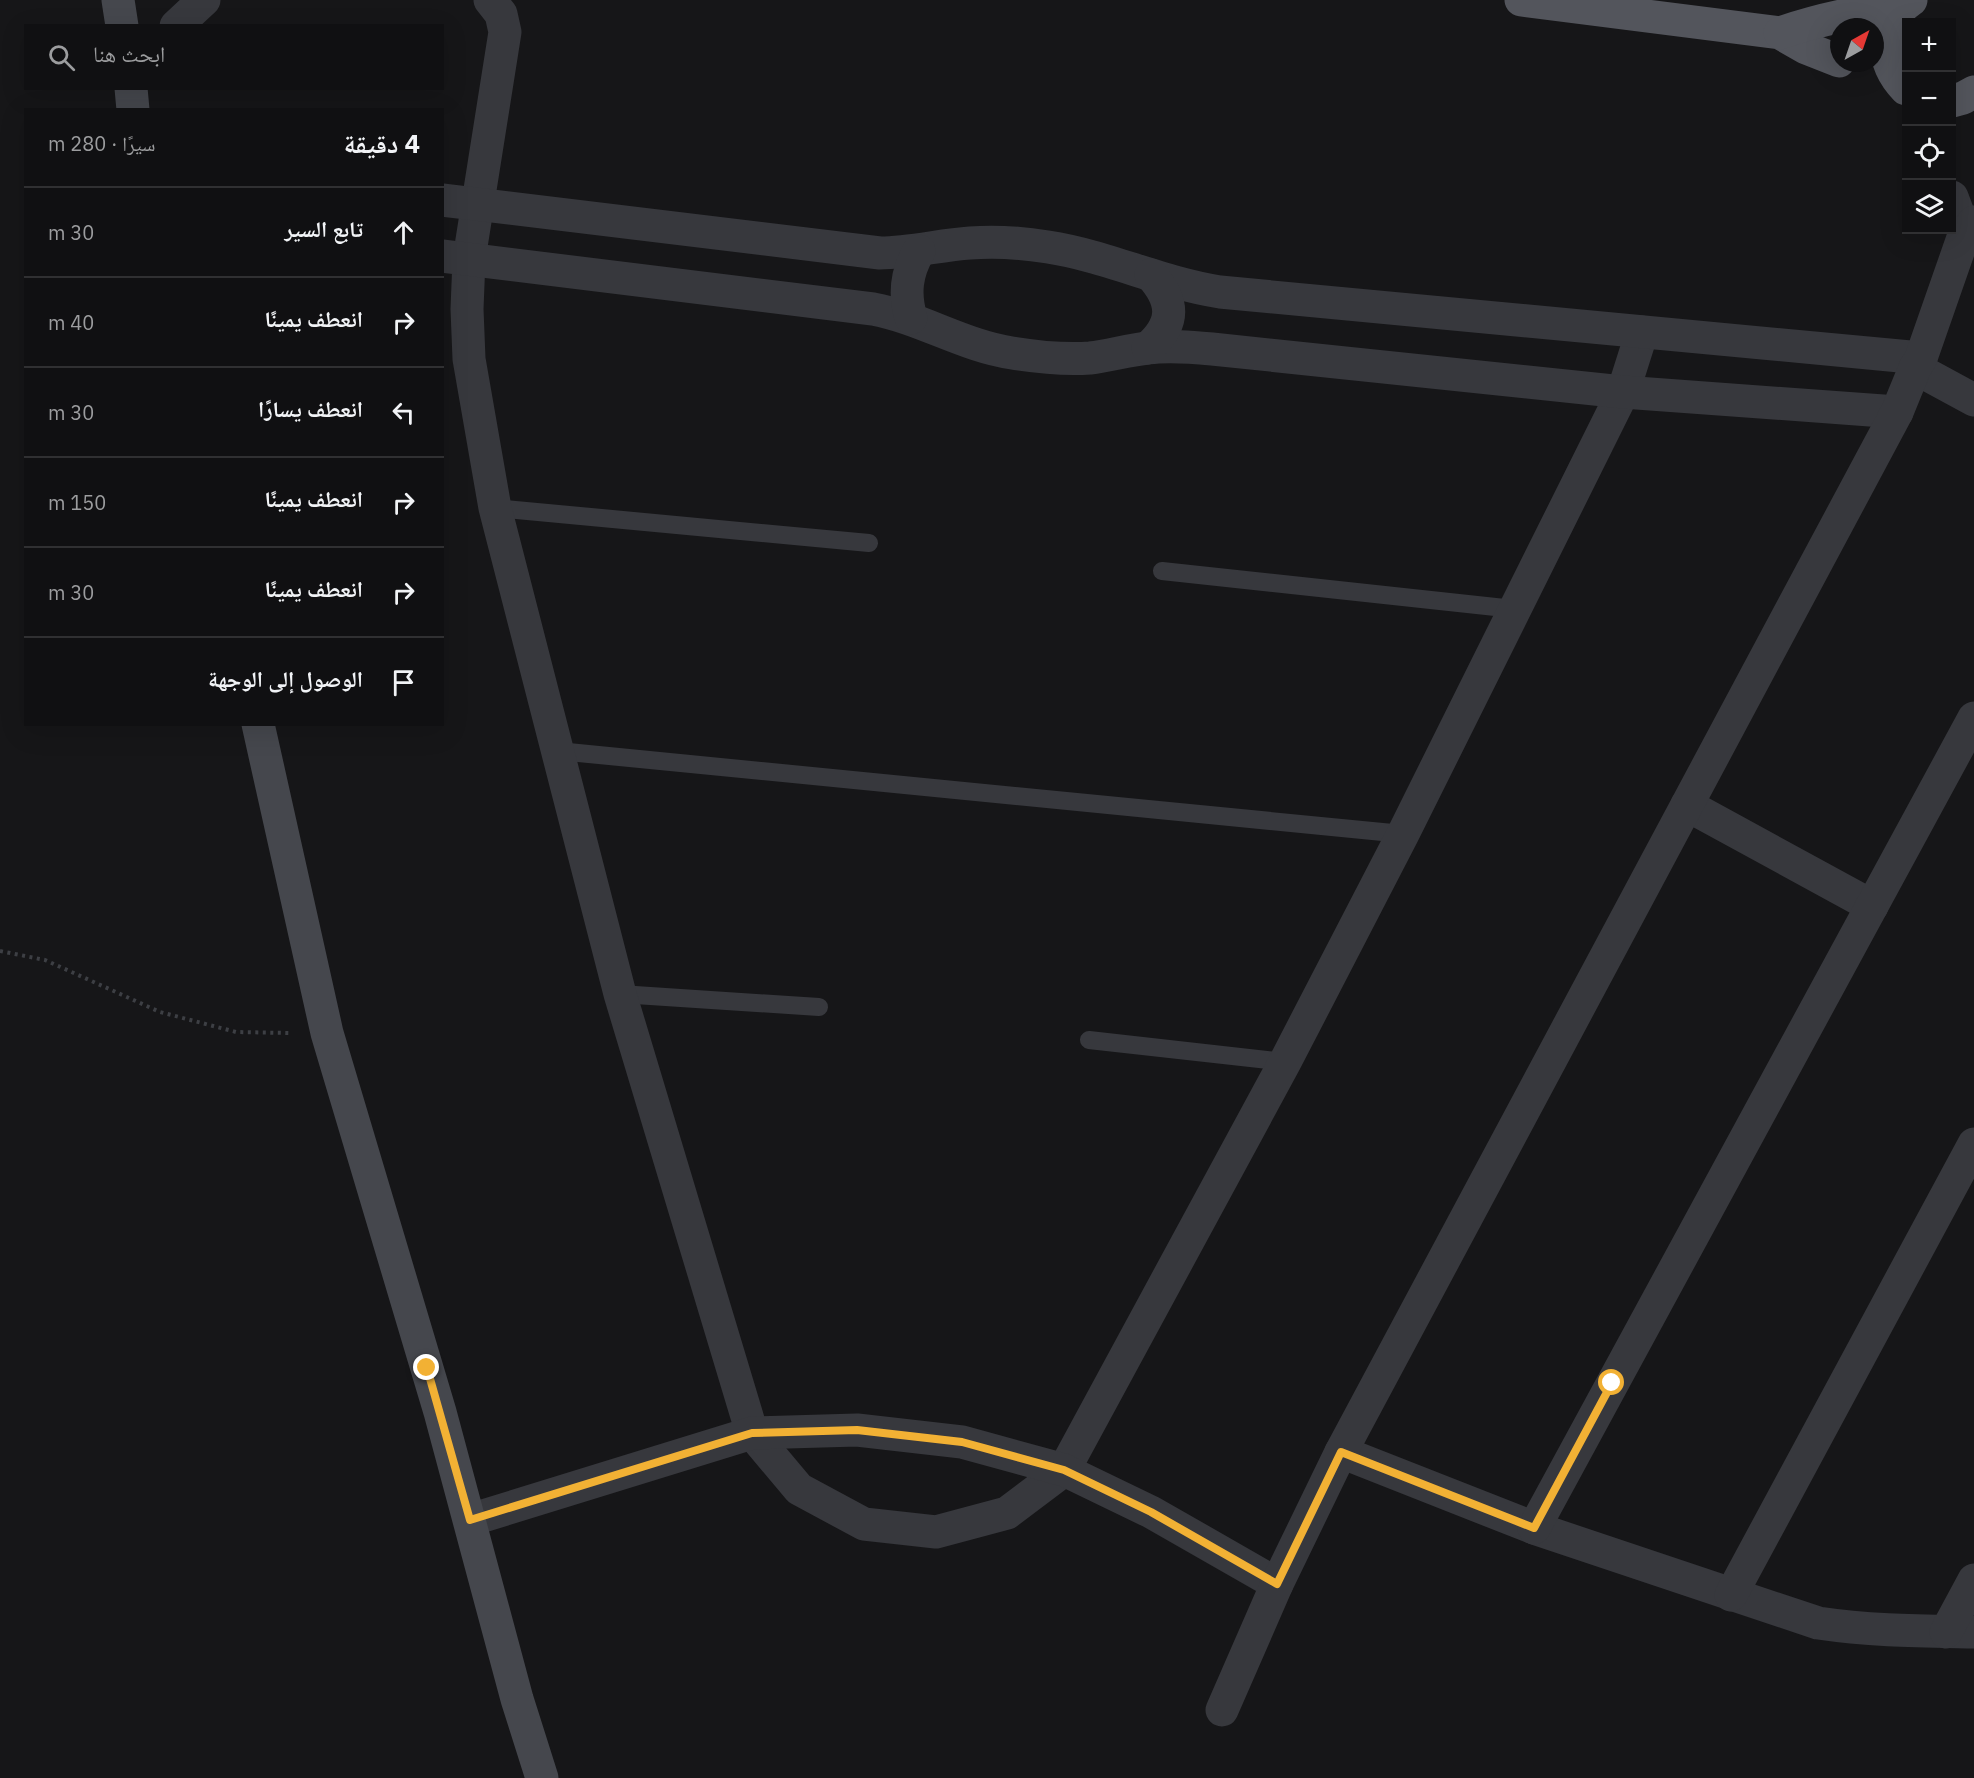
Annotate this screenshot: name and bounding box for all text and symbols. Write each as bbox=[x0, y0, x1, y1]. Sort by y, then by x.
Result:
north arrow bbox=[1830, 18, 1884, 72]
map controls bbox=[1902, 18, 1956, 234]
button: + bbox=[1902, 18, 1956, 72]
search box bbox=[24, 24, 444, 90]
text: ابحث هنا bbox=[93, 39, 165, 68]
icon: search bbox=[45, 41, 78, 74]
button: − bbox=[1902, 72, 1956, 126]
text: 4 دقيقة bbox=[344, 126, 420, 160]
button: locate bbox=[1902, 126, 1956, 180]
text: سيرًا · 280 m bbox=[48, 130, 155, 157]
button: layers bbox=[1902, 180, 1956, 234]
text: تابع السير bbox=[284, 214, 363, 243]
icon: ahead bbox=[387, 216, 420, 249]
text: 30 m bbox=[48, 219, 94, 246]
text: انعطف يمينًا bbox=[265, 304, 363, 333]
icon: right bbox=[387, 306, 420, 339]
text: 40 m bbox=[48, 309, 94, 336]
text: انعطف يسارًا bbox=[258, 394, 363, 423]
icon: left bbox=[387, 396, 420, 429]
text: 30 m bbox=[48, 399, 94, 426]
text: انعطف يمينًا bbox=[265, 484, 363, 513]
icon: right bbox=[387, 486, 420, 519]
text: 150 m bbox=[48, 489, 106, 516]
text: انعطف يمينًا bbox=[265, 574, 363, 603]
icon: right bbox=[387, 576, 420, 609]
text: 30 m bbox=[48, 579, 94, 606]
text: الوصول إلى الوجهة bbox=[208, 664, 363, 693]
icon: arrive bbox=[387, 666, 420, 699]
route end bbox=[413, 1354, 439, 1380]
route start bbox=[1598, 1369, 1624, 1395]

